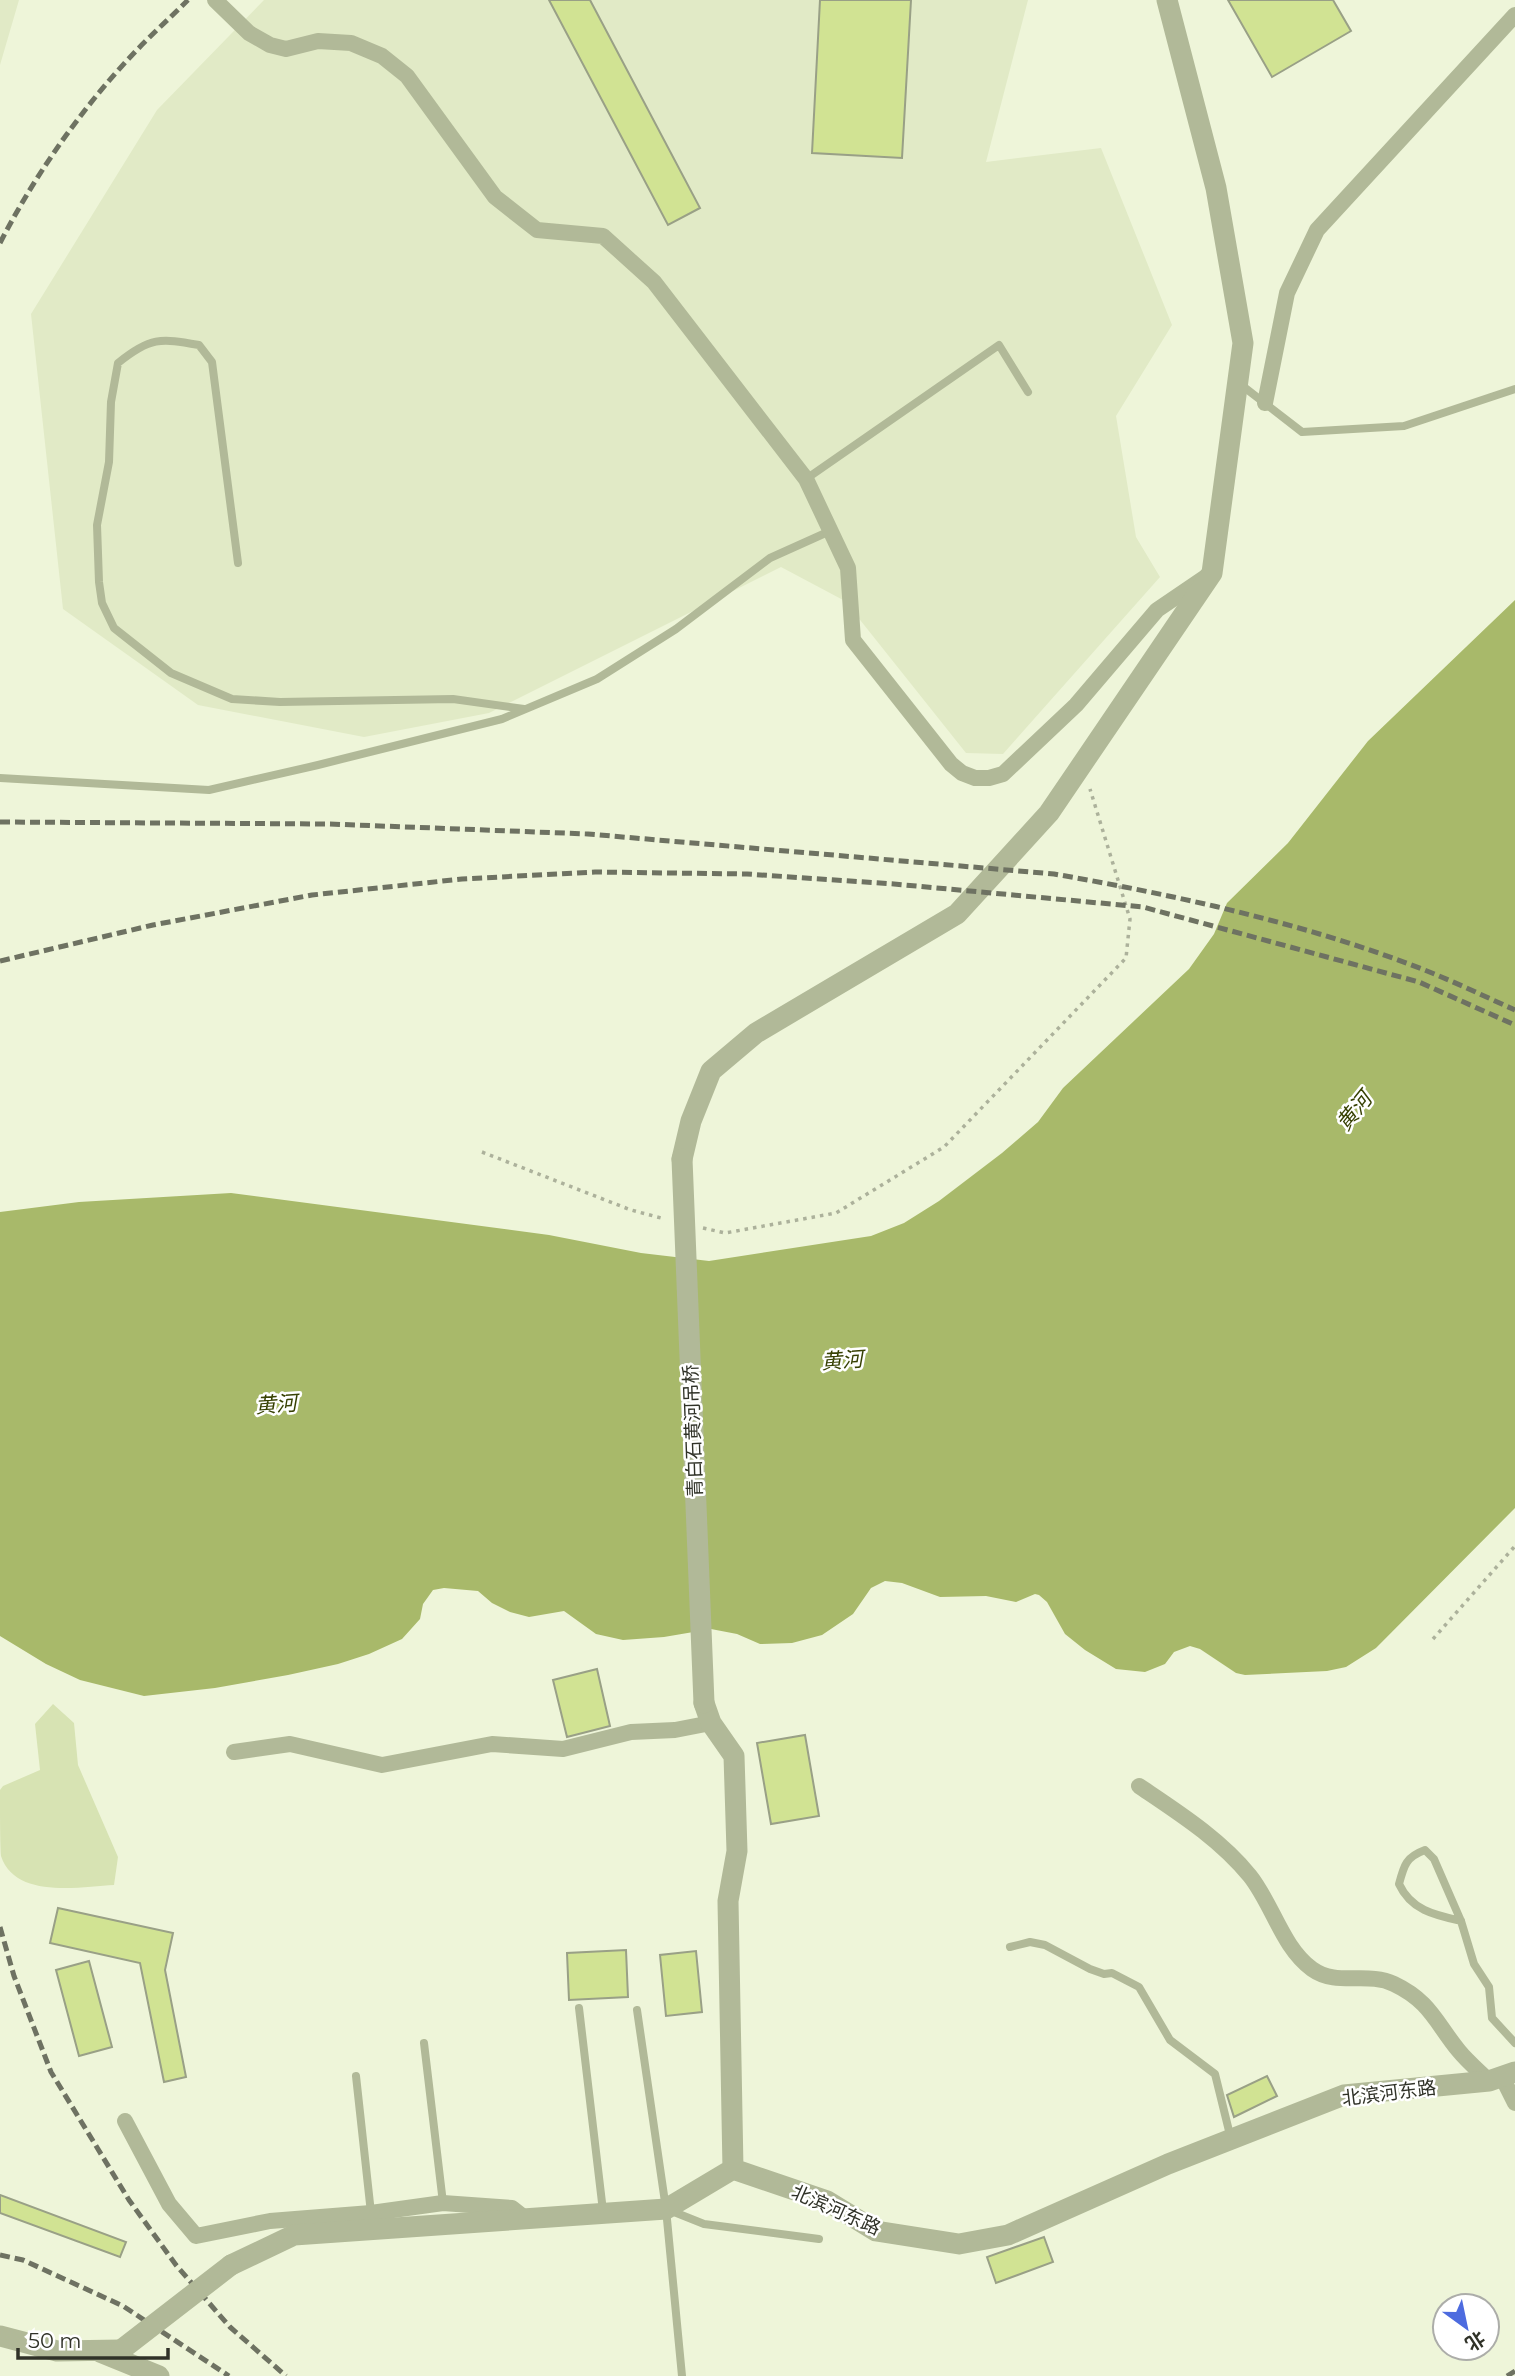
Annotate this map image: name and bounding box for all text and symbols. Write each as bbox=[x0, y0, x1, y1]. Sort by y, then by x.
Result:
water label: 黄河 bbox=[1331, 1084, 1379, 1135]
water label: 黄河 bbox=[820, 1346, 868, 1374]
street label: 青白石黄河吊桥 bbox=[679, 1364, 707, 1498]
water label: 黄河 bbox=[254, 1390, 302, 1418]
street label: 北滨河东路 bbox=[1340, 2076, 1438, 2110]
street label: 北滨河东路 bbox=[788, 2180, 884, 2240]
north arrow bbox=[1431, 2292, 1501, 2362]
scale bar bbox=[18, 2316, 168, 2360]
text: 北 bbox=[1461, 2326, 1489, 2356]
text: 50 m bbox=[28, 2328, 82, 2353]

